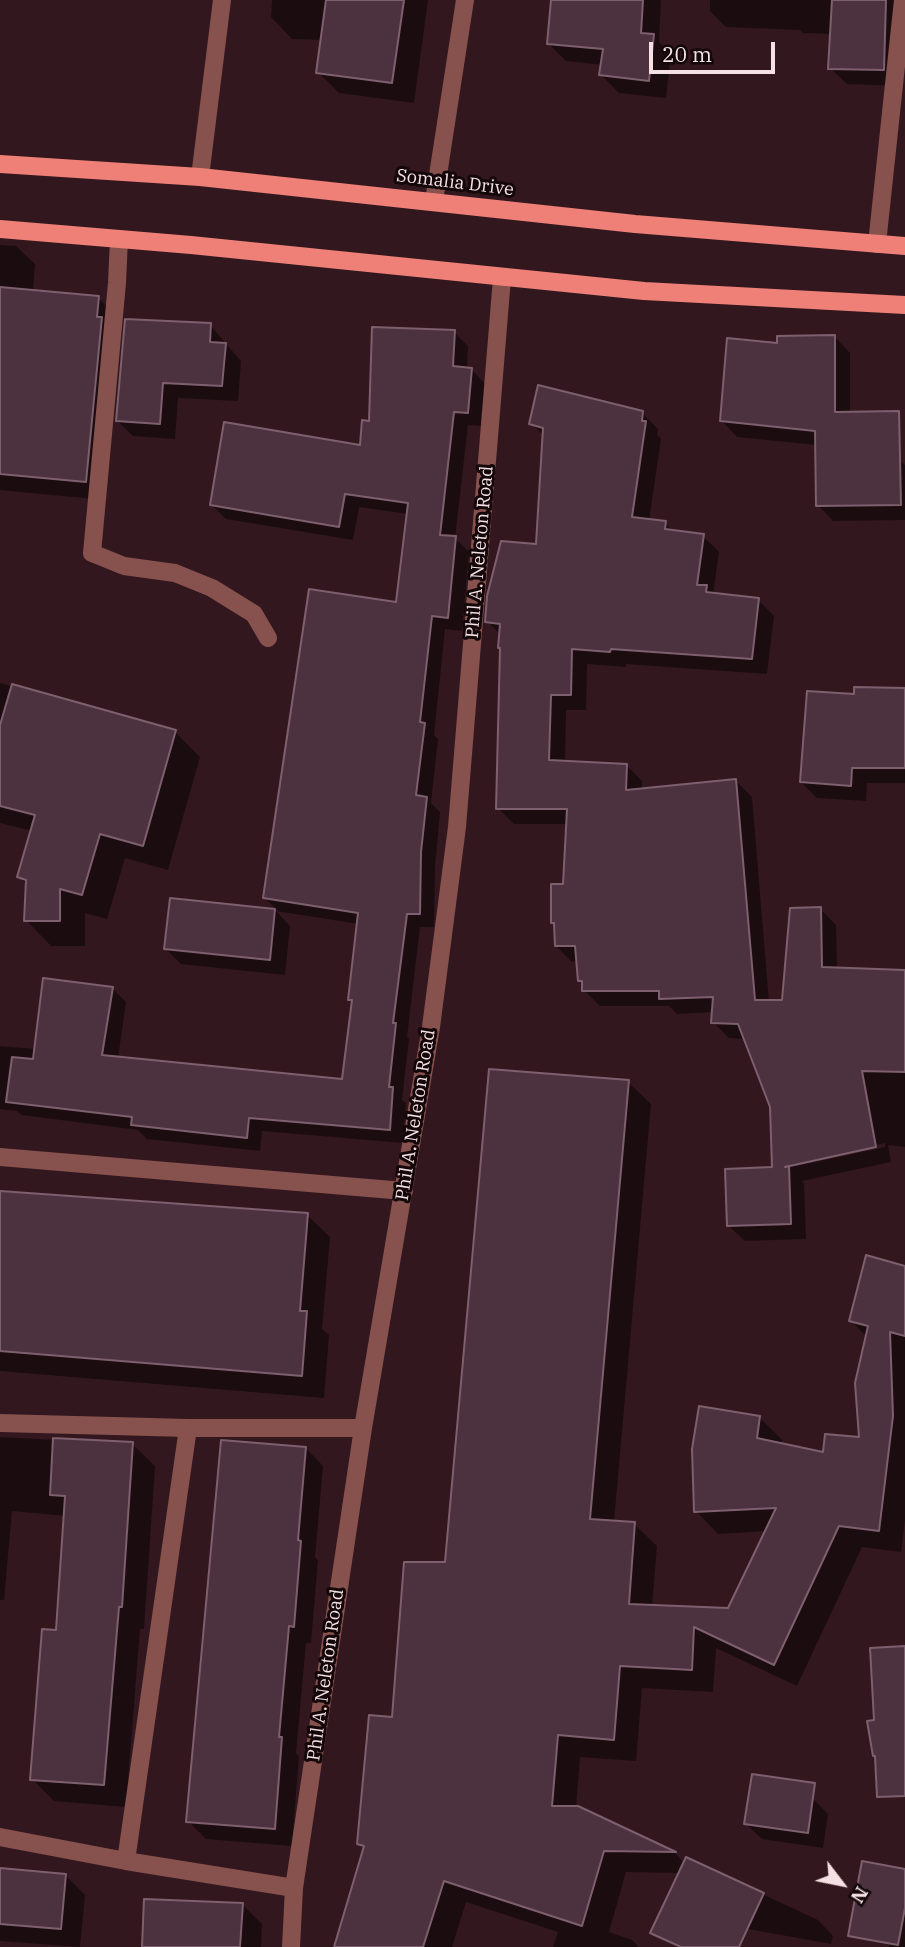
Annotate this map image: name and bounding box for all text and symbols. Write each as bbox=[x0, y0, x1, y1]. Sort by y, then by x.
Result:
scale bar bbox=[653, 28, 779, 72]
text: 20 m bbox=[662, 40, 712, 68]
street label: Somalia Drive bbox=[395, 165, 515, 201]
street label: Phil A. Neleton Road bbox=[462, 465, 498, 639]
street label: Phil A. Neleton Road bbox=[392, 1028, 440, 1202]
street label: Phil A. Neleton Road bbox=[303, 1588, 349, 1762]
north arrow bbox=[807, 1849, 877, 1919]
text: N bbox=[846, 1882, 874, 1908]

